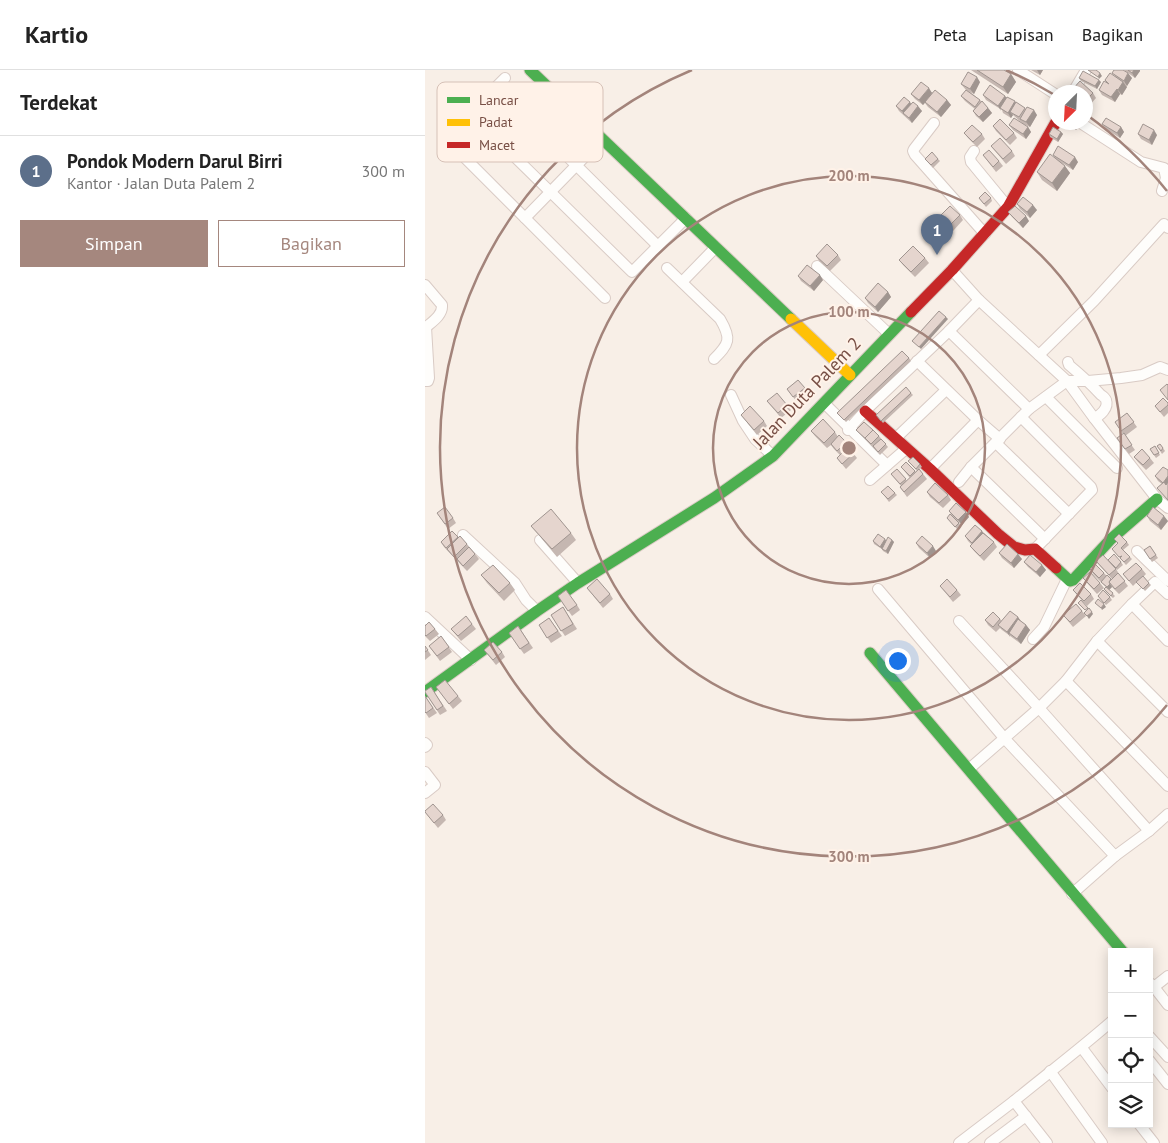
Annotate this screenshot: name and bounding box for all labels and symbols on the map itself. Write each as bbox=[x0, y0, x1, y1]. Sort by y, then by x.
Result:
legend bbox=[437, 82, 603, 162]
north arrow bbox=[1048, 85, 1093, 130]
text: Lancar bbox=[479, 91, 519, 109]
text: Padat bbox=[479, 113, 513, 131]
text: Macet bbox=[479, 136, 515, 154]
text: 200 m bbox=[828, 166, 870, 185]
pin: 1 bbox=[921, 214, 953, 255]
text: 100 m bbox=[828, 302, 870, 321]
street label: Jalan Duta Palem 2 bbox=[747, 332, 866, 454]
centre of rings bbox=[840, 439, 858, 457]
your location bbox=[885, 648, 911, 674]
text: 300 m bbox=[828, 847, 870, 866]

